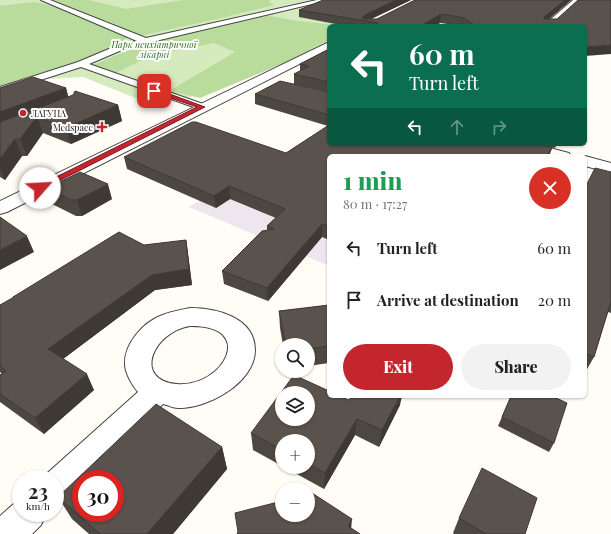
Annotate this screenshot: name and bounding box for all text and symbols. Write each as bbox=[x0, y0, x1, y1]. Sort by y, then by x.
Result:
text: 60 m bbox=[409, 35, 475, 72]
park label: Парк психіатричної лікарні bbox=[111, 38, 198, 60]
icon: left bbox=[343, 40, 395, 92]
text: Turn left bbox=[409, 71, 479, 95]
pin bbox=[137, 74, 171, 108]
icon: arrive bbox=[143, 80, 165, 102]
place label: ЛАГУНА bbox=[30, 107, 66, 119]
marker: ЛАГУНА bbox=[18, 108, 28, 118]
icon: left bbox=[404, 116, 426, 138]
icon: ahead bbox=[446, 116, 468, 138]
icon: right bbox=[488, 116, 510, 138]
place label: Medspace bbox=[53, 121, 93, 133]
marker: Medspace bbox=[96, 121, 108, 133]
text: 1 min bbox=[343, 164, 402, 196]
position arrow bbox=[19, 167, 61, 209]
button: close bbox=[529, 167, 571, 209]
text: 80 m · 17:27 bbox=[343, 195, 407, 212]
icon: left bbox=[343, 237, 365, 259]
text: Turn left bbox=[377, 238, 438, 258]
text: 60 m bbox=[537, 238, 571, 258]
icon: arrive bbox=[343, 289, 365, 311]
text: Arrive at destination bbox=[377, 290, 519, 310]
text: 20 m bbox=[538, 290, 571, 310]
map controls bbox=[275, 338, 315, 522]
button: search bbox=[275, 338, 315, 378]
button: Exit bbox=[343, 344, 453, 390]
button: Share bbox=[461, 344, 571, 390]
button: layers bbox=[275, 386, 315, 426]
button: + bbox=[275, 434, 315, 474]
speed limit sign: 30 bbox=[72, 470, 124, 522]
text: 23 bbox=[28, 477, 48, 504]
button: − bbox=[275, 482, 315, 522]
text: km/h bbox=[26, 499, 50, 513]

